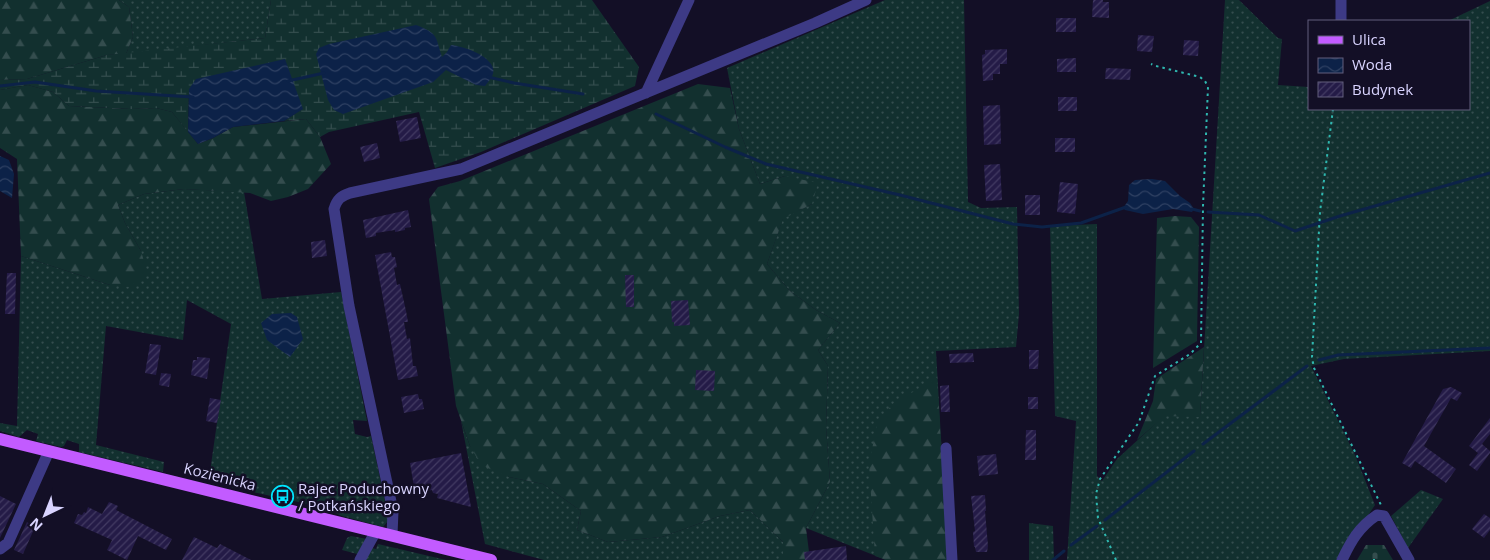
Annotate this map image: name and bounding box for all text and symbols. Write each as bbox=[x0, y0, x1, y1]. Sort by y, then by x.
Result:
legend bbox=[1308, 20, 1470, 110]
text: Ulica bbox=[1352, 29, 1386, 49]
text: Woda bbox=[1352, 54, 1392, 74]
text: Budynek bbox=[1352, 79, 1413, 99]
street label: Kozienicka bbox=[182, 457, 258, 495]
place label: Rajec Poduchowny / Potkańskiego bbox=[298, 478, 430, 515]
bus stop icon: Rajec Poduchowny / Potkańskiego bbox=[270, 485, 294, 509]
north arrow bbox=[20, 490, 70, 540]
text: N bbox=[25, 514, 46, 536]

